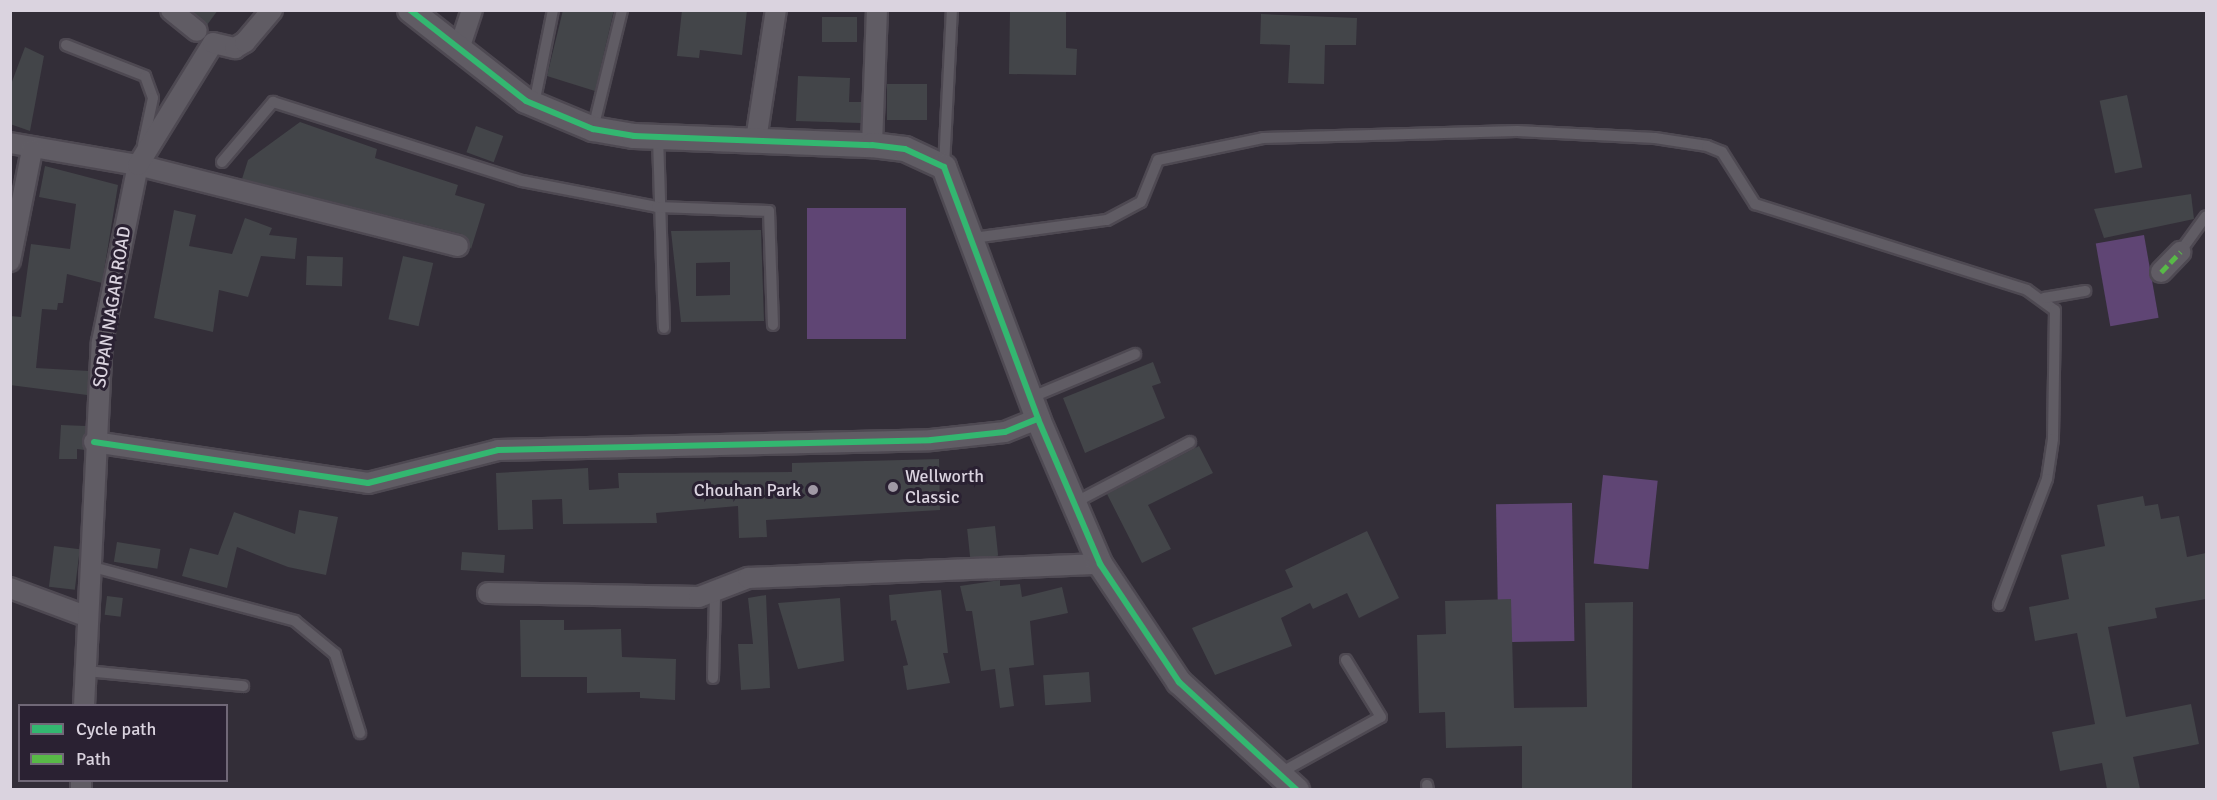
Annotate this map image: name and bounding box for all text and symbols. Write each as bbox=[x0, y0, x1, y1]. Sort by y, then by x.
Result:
street label: SOPAN NAGAR ROAD bbox=[89, 225, 135, 389]
place label: Wellworth Classic bbox=[905, 466, 984, 508]
place label: Chouhan Park bbox=[694, 479, 801, 501]
marker: Wellworth Classic bbox=[886, 480, 900, 494]
marker: Chouhan Park bbox=[806, 483, 820, 497]
legend bbox=[18, 704, 228, 782]
text: Cycle path bbox=[76, 718, 156, 740]
text: Path bbox=[76, 748, 111, 770]

